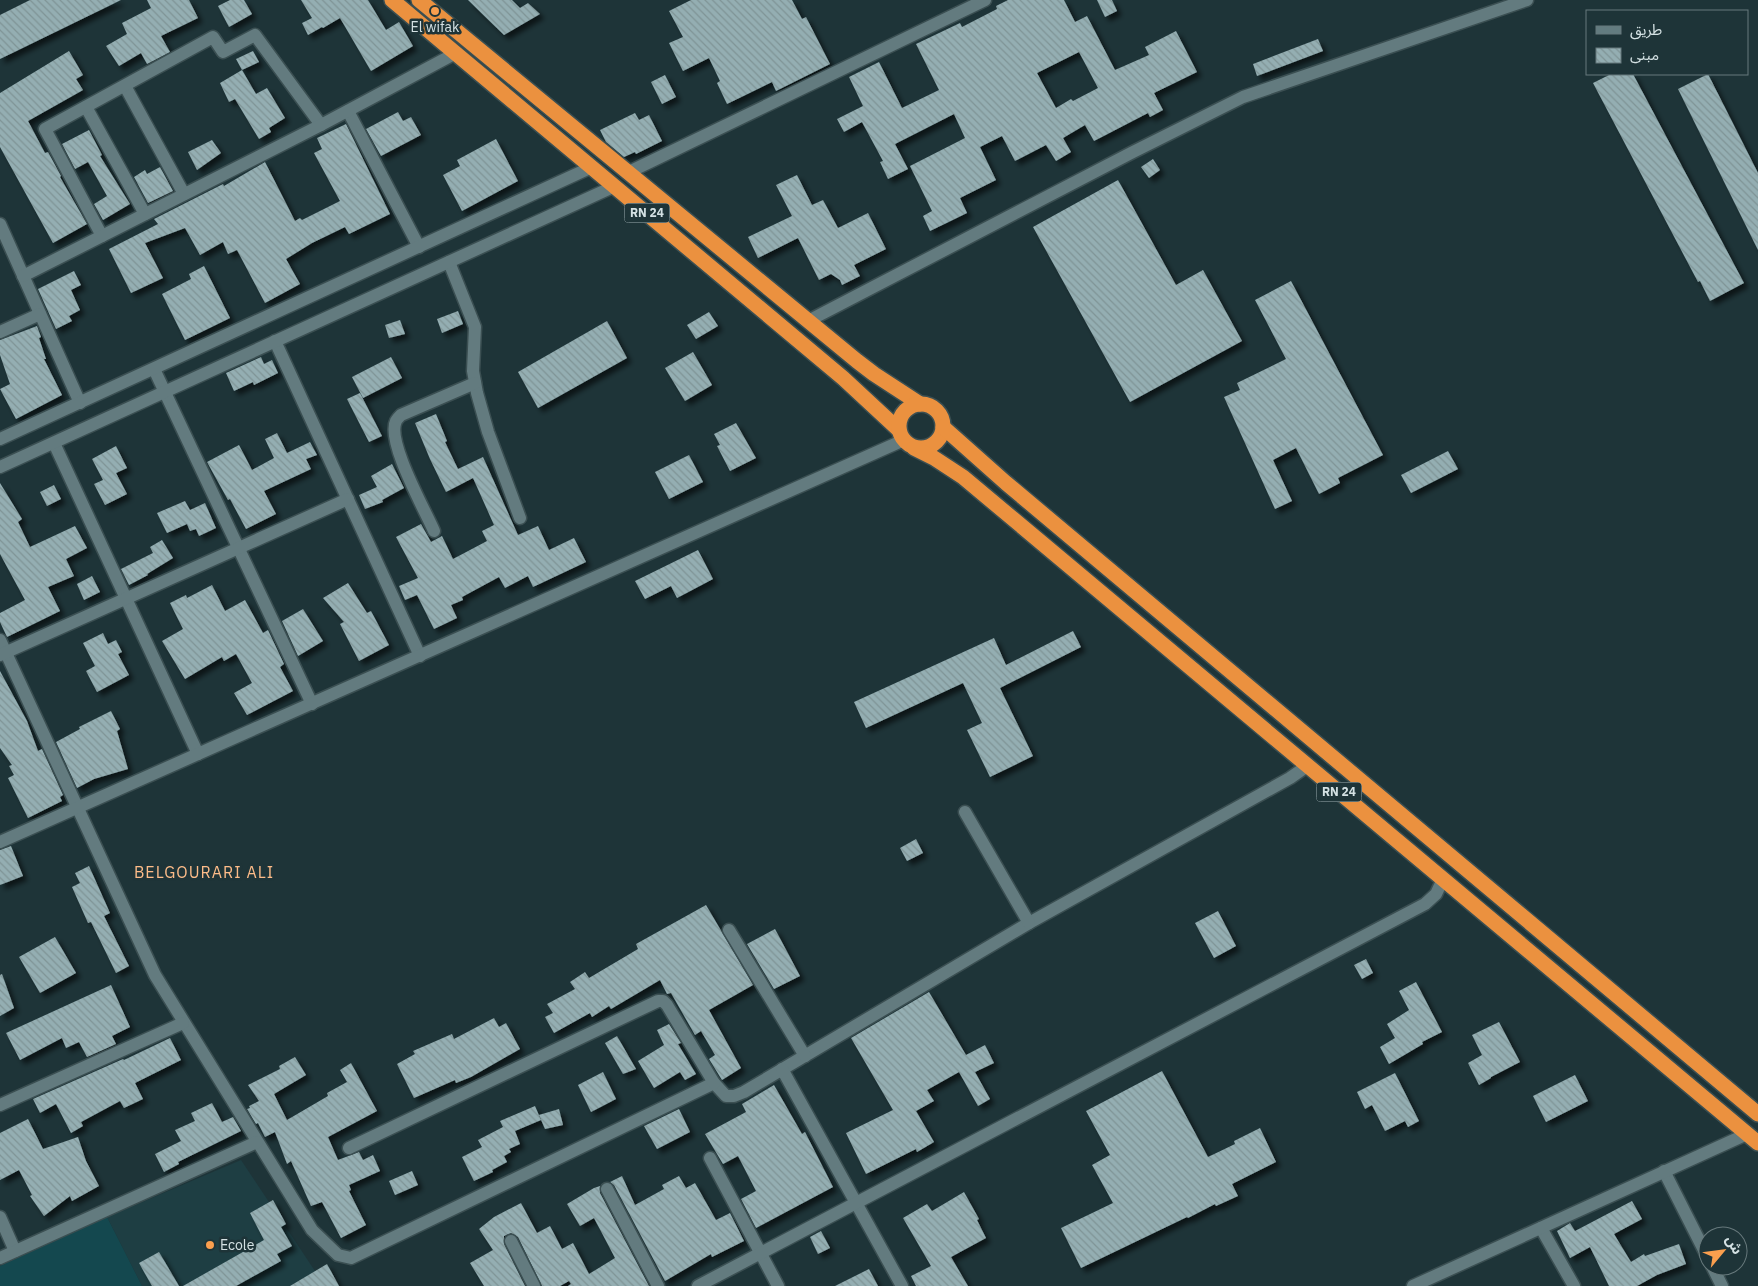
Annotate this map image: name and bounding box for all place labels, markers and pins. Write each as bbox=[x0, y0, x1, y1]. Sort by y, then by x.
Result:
marker: El wifak bbox=[429, 5, 441, 17]
place label: El wifak bbox=[411, 18, 460, 36]
place label: Ecole bbox=[220, 1236, 255, 1254]
marker: Ecole bbox=[204, 1239, 216, 1251]

